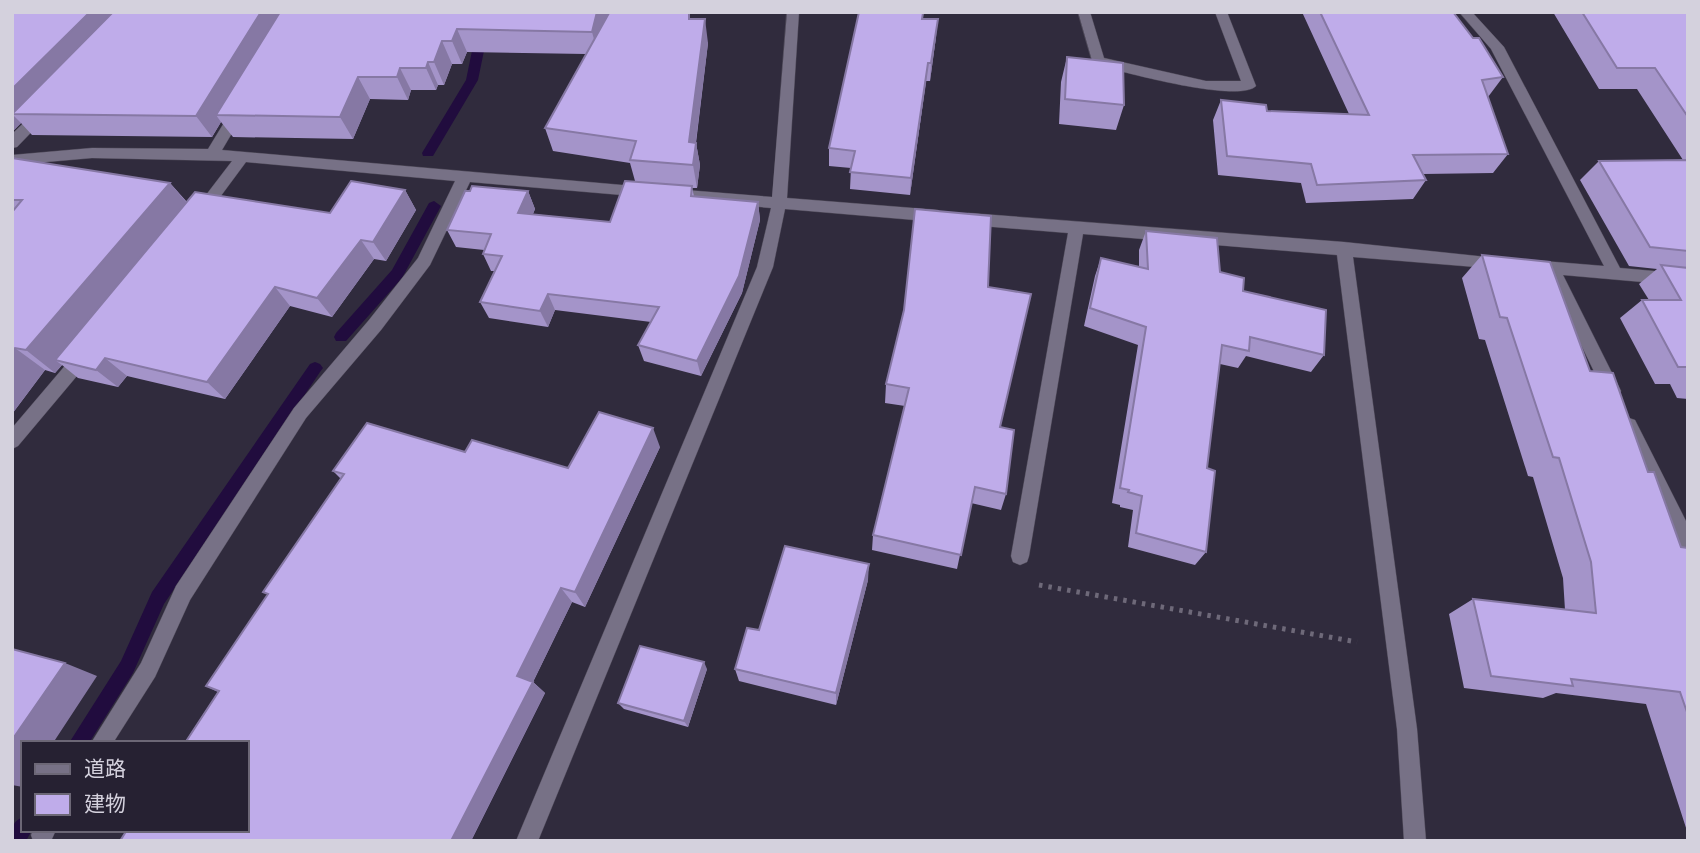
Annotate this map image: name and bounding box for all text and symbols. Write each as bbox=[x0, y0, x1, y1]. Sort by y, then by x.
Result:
legend bbox=[21, 741, 248, 832]
text: 道路 bbox=[84, 756, 126, 782]
text: 建物 bbox=[84, 791, 126, 817]

